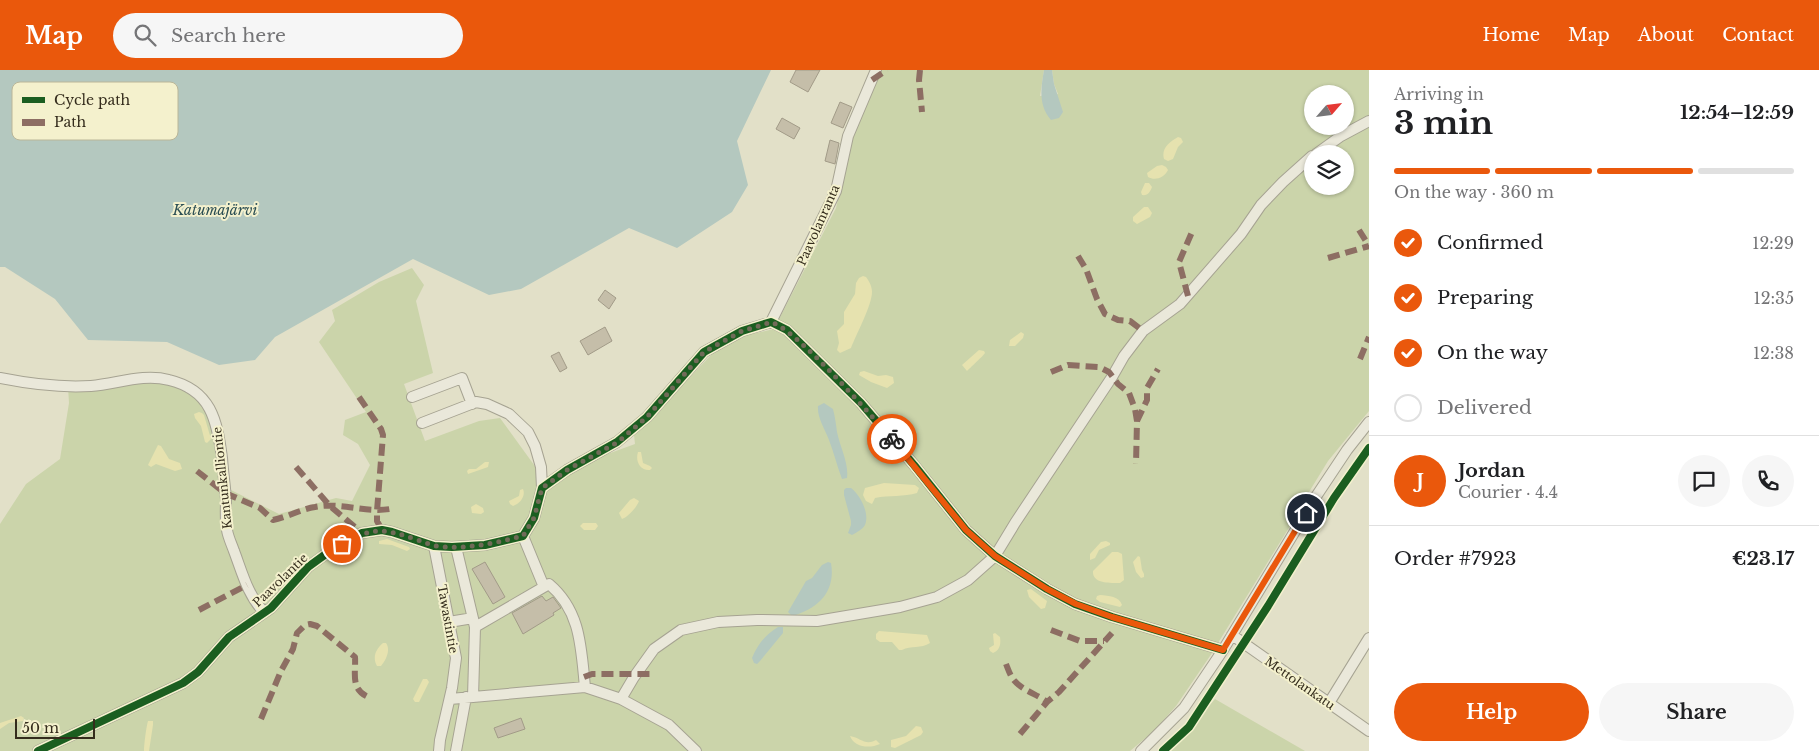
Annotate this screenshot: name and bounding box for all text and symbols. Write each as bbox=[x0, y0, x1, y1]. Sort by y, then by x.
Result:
search box bbox=[113, 13, 463, 58]
text: Map bbox=[25, 21, 83, 50]
icon: search bbox=[131, 21, 159, 49]
text: Search here bbox=[171, 24, 286, 47]
text: Home bbox=[1482, 24, 1540, 46]
text: Map bbox=[1568, 24, 1610, 46]
text: About bbox=[1638, 24, 1694, 46]
text: Contact bbox=[1722, 24, 1794, 46]
legend bbox=[12, 82, 178, 140]
text: Arriving in bbox=[1394, 84, 1484, 104]
north arrow bbox=[1304, 85, 1354, 135]
map controls bbox=[1304, 85, 1354, 195]
text: Cycle path bbox=[54, 91, 131, 109]
text: 12:54–12:59 bbox=[1680, 101, 1794, 124]
text: 3 min bbox=[1394, 103, 1493, 143]
text: Path bbox=[54, 113, 86, 131]
button: layers bbox=[1304, 145, 1354, 195]
street label: Paavolanranta bbox=[794, 182, 843, 268]
text: On the way · 360 m bbox=[1394, 182, 1554, 202]
water label: Katumajärvi bbox=[172, 201, 257, 219]
icon: check bbox=[1394, 229, 1422, 257]
text: Confirmed bbox=[1437, 231, 1543, 254]
text: 12:29 bbox=[1752, 233, 1794, 253]
icon: check bbox=[1394, 284, 1422, 312]
text: Preparing bbox=[1437, 286, 1533, 309]
text: 12:35 bbox=[1754, 288, 1794, 308]
icon: check bbox=[1394, 339, 1422, 367]
text: On the way bbox=[1437, 341, 1548, 364]
text: 12:38 bbox=[1753, 343, 1794, 363]
text: Delivered bbox=[1437, 396, 1532, 419]
courier bbox=[867, 414, 917, 464]
icon: bike bbox=[878, 425, 906, 453]
street label: Kantunkalliontie bbox=[209, 426, 235, 530]
button: chat bbox=[1678, 455, 1730, 507]
button: phone bbox=[1742, 455, 1794, 507]
text: Jordan bbox=[1458, 459, 1525, 482]
text: J bbox=[1416, 469, 1424, 492]
text: Courier · 4.4 bbox=[1458, 482, 1558, 502]
pin bbox=[1285, 492, 1327, 534]
icon: home bbox=[1292, 499, 1320, 527]
pin bbox=[321, 523, 363, 565]
icon: bag bbox=[328, 530, 356, 558]
text: Order #7923 bbox=[1394, 547, 1516, 570]
text: €23.17 bbox=[1732, 547, 1794, 570]
street label: Paavolantie bbox=[249, 550, 311, 610]
street label: Tawastintie bbox=[435, 584, 461, 655]
street label: Mettolankatu bbox=[1262, 653, 1338, 713]
button: Help bbox=[1394, 683, 1589, 741]
button: Share bbox=[1599, 683, 1794, 741]
scale bar bbox=[15, 716, 95, 739]
text: 50 m bbox=[22, 719, 59, 737]

